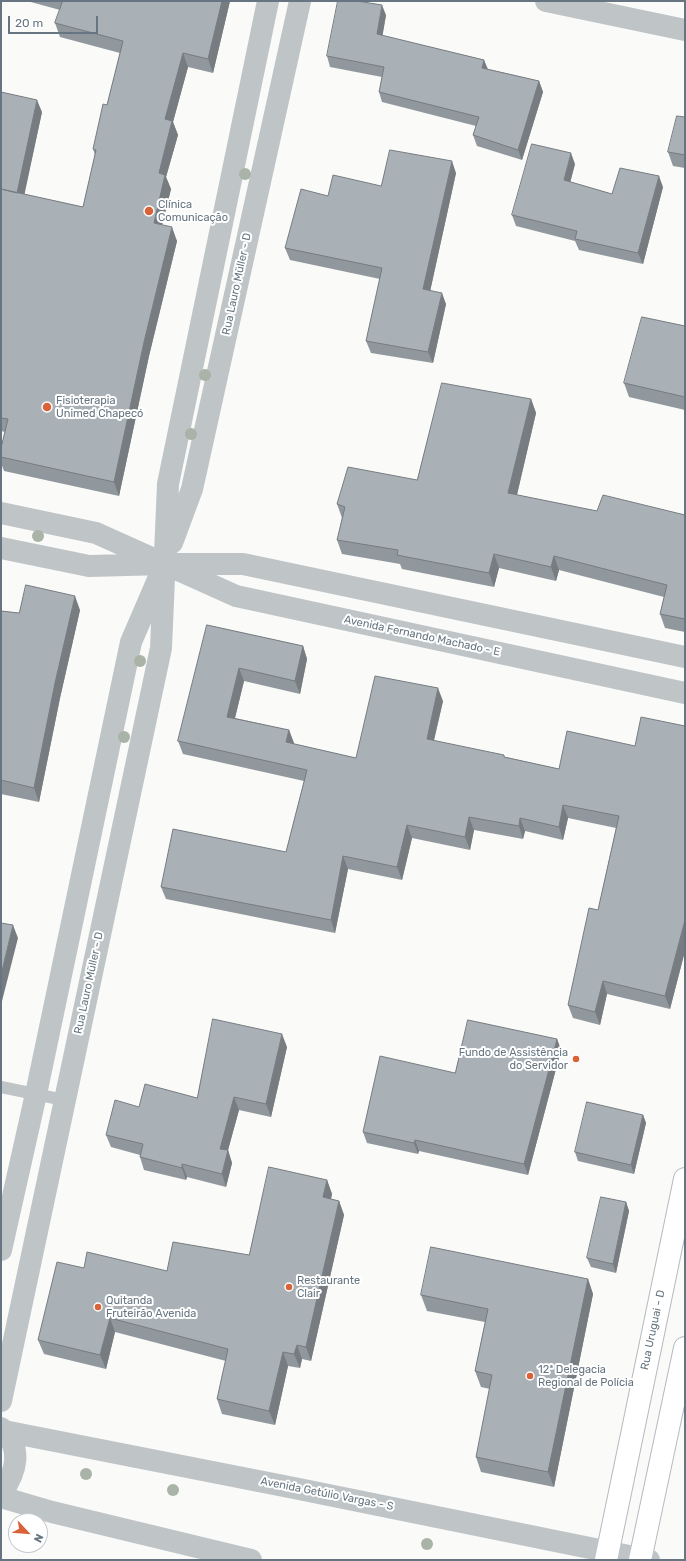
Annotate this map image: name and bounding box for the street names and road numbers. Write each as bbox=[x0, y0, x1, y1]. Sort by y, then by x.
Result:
street label: Rua Lauro Müller - D bbox=[220, 232, 254, 336]
street label: Avenida Fernando Machado - E bbox=[343, 613, 501, 659]
street label: Rua Lauro Müller - D bbox=[72, 931, 106, 1035]
street label: Rua Uruguai - D bbox=[638, 1289, 668, 1371]
street label: Avenida Getúlio Vargas - S bbox=[259, 1475, 395, 1513]

